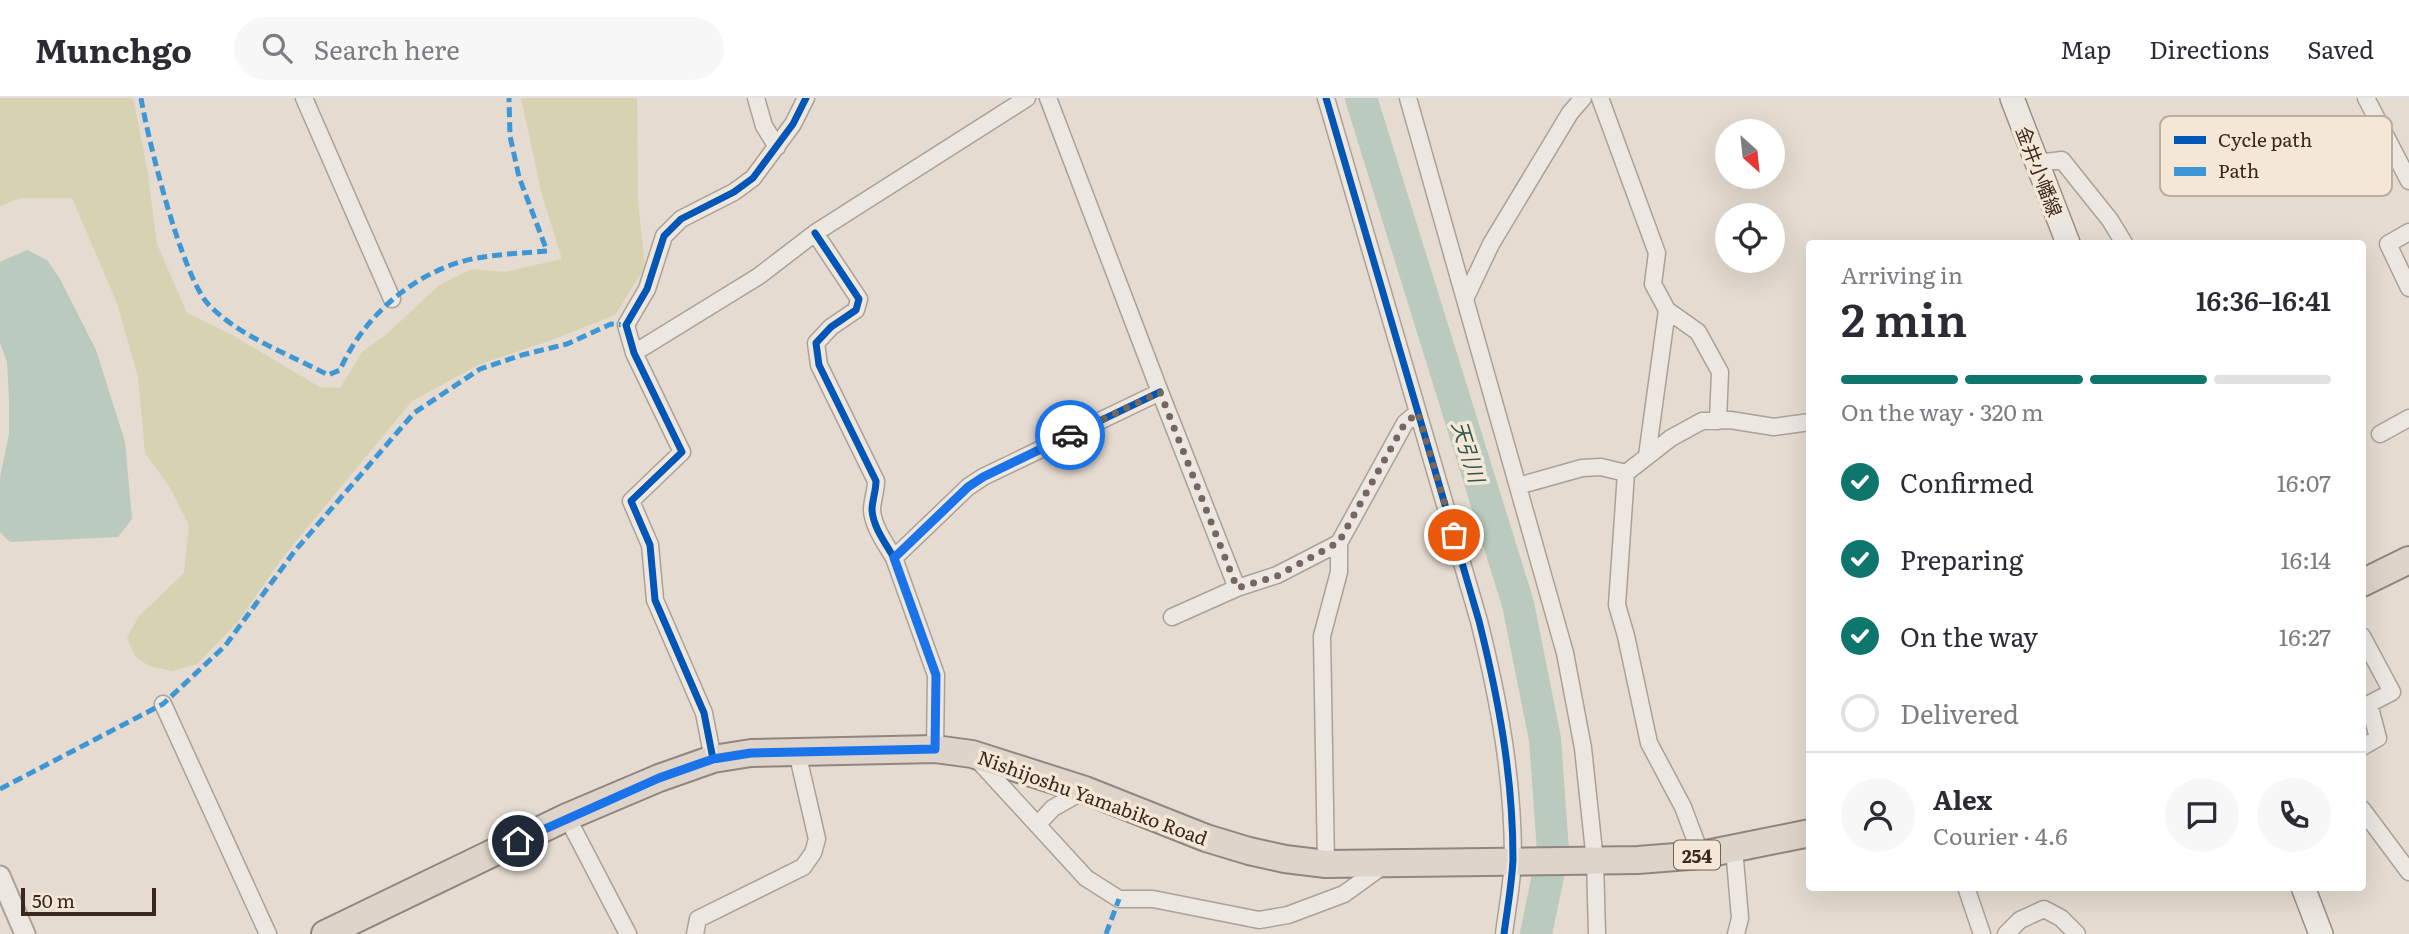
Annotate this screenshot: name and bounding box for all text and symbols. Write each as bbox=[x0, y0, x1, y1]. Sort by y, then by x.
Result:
search box bbox=[234, 17, 724, 80]
text: Munchgo bbox=[35, 24, 192, 73]
icon: search bbox=[258, 29, 296, 67]
text: Search here bbox=[314, 29, 460, 68]
text: Map bbox=[2060, 31, 2111, 66]
text: Directions bbox=[2149, 31, 2269, 66]
text: Saved bbox=[2307, 31, 2374, 66]
legend bbox=[2160, 116, 2392, 196]
north arrow bbox=[1715, 119, 1785, 189]
map controls bbox=[1715, 119, 1785, 273]
street label: 金井小幡線 bbox=[2010, 122, 2070, 220]
text: Cycle path bbox=[2218, 125, 2312, 153]
text: Path bbox=[2218, 156, 2259, 184]
button: locate bbox=[1715, 203, 1785, 273]
text: Arriving in bbox=[1841, 257, 1963, 291]
text: 16:36–16:41 bbox=[2196, 280, 2331, 319]
text: 2 min bbox=[1841, 283, 1967, 351]
text: On the way · 320 m bbox=[1841, 394, 2044, 428]
courier bbox=[1035, 400, 1105, 470]
icon: car bbox=[1051, 416, 1089, 454]
water label: 天引川 bbox=[1446, 416, 1495, 488]
text: Confirmed bbox=[1900, 462, 2034, 501]
icon: check bbox=[1841, 463, 1879, 501]
text: 16:07 bbox=[2277, 465, 2331, 499]
pin bbox=[1424, 505, 1484, 565]
icon: bag bbox=[1435, 516, 1473, 554]
text: Preparing bbox=[1900, 539, 2023, 578]
icon: check bbox=[1841, 540, 1879, 578]
text: 16:14 bbox=[2281, 542, 2331, 576]
text: On the way bbox=[1900, 616, 2038, 655]
icon: check bbox=[1841, 617, 1879, 655]
text: 16:27 bbox=[2279, 619, 2331, 653]
text: Delivered bbox=[1900, 693, 2019, 732]
street label: Nishijoshu Yamabiko Road bbox=[974, 742, 1212, 852]
button: person bbox=[1841, 778, 1915, 852]
button: chat bbox=[2165, 778, 2239, 852]
button: phone bbox=[2257, 778, 2331, 852]
text: Alex bbox=[1933, 779, 1992, 818]
pin bbox=[488, 811, 548, 871]
text: Courier · 4.6 bbox=[1933, 818, 2068, 852]
icon: home bbox=[499, 822, 537, 860]
road number: 254 bbox=[1674, 840, 1720, 870]
scale bar bbox=[21, 885, 156, 917]
text: 50 m bbox=[32, 886, 75, 914]

